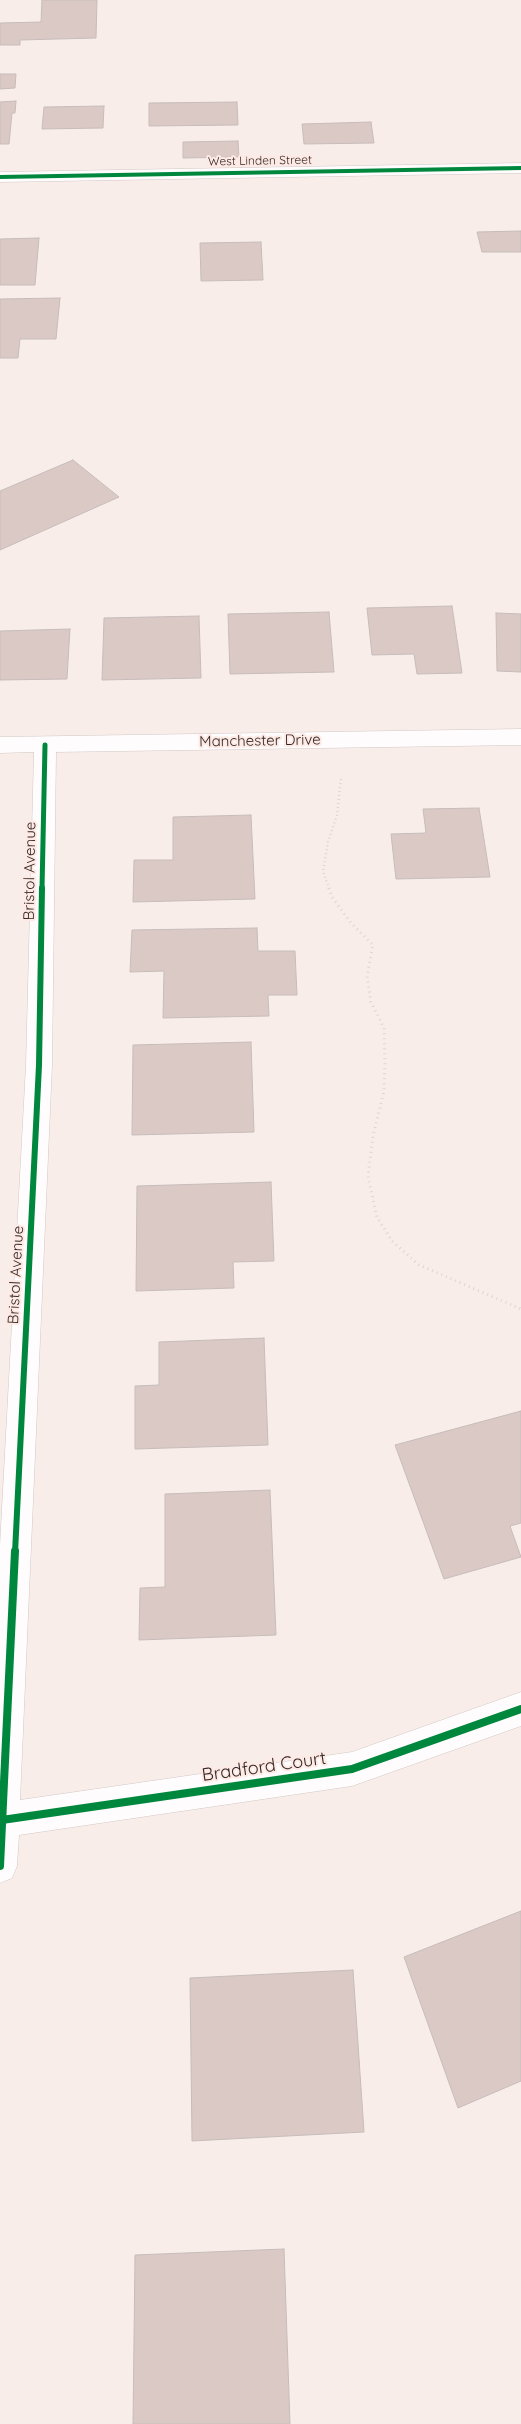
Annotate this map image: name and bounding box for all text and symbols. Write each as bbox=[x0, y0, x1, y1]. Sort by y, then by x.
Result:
street label: West Linden Street bbox=[208, 153, 312, 169]
street label: Manchester Drive bbox=[199, 731, 321, 751]
street label: Bristol Avenue bbox=[20, 822, 40, 920]
street label: Bristol Avenue bbox=[4, 1225, 28, 1325]
street label: Bradford Court bbox=[201, 1748, 327, 1786]

